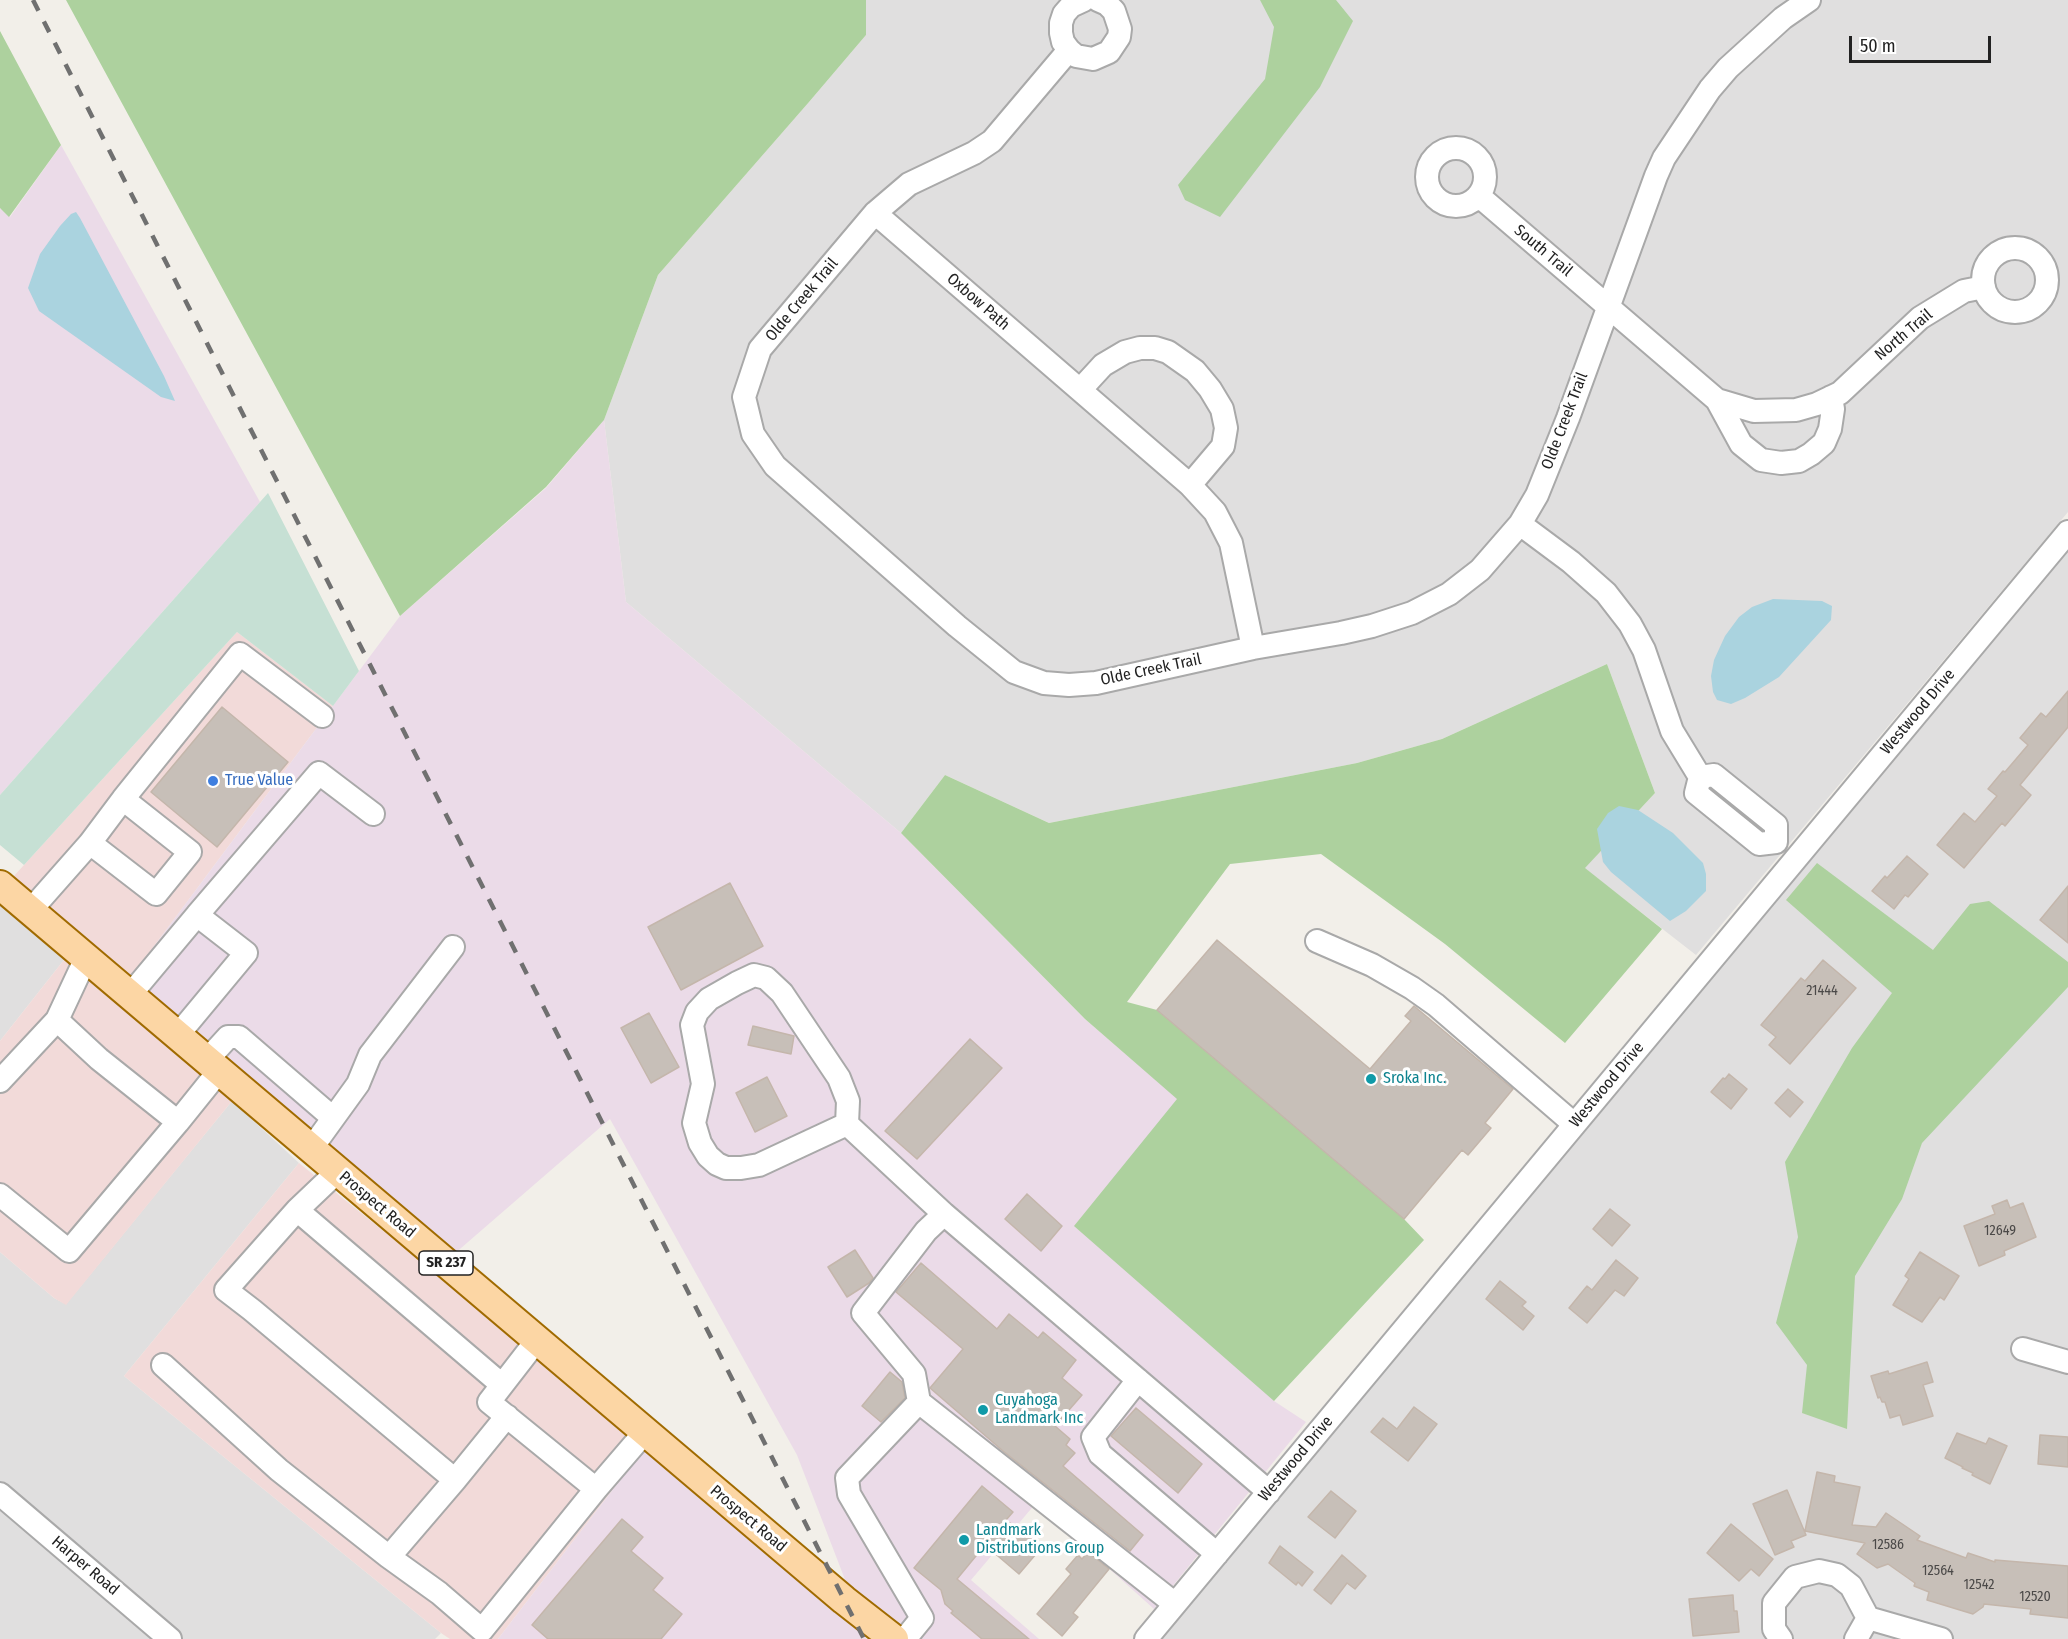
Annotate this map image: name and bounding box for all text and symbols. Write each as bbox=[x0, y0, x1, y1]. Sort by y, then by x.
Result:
scale bar bbox=[1852, 24, 1994, 62]
text: 50 m bbox=[1860, 35, 1896, 57]
street label: South Trail bbox=[1510, 221, 1576, 281]
street label: Olde Creek Trail bbox=[762, 255, 842, 345]
street label: Oxbow Path bbox=[943, 269, 1013, 335]
street label: North Trail bbox=[1871, 305, 1937, 365]
street label: Olde Creek Trail bbox=[1538, 370, 1592, 472]
street label: Olde Creek Trail bbox=[1099, 650, 1203, 690]
street label: Westwood Drive bbox=[1877, 665, 1959, 759]
place label: True Value bbox=[225, 771, 293, 791]
marker: True Value bbox=[206, 774, 220, 788]
house number: 21444 bbox=[1806, 983, 1838, 999]
street label: Westwood Drive bbox=[1566, 1038, 1648, 1132]
place label: Sroka Inc. bbox=[1383, 1069, 1446, 1089]
marker: Sroka Inc. bbox=[1364, 1072, 1378, 1086]
street label: Prospect Road bbox=[335, 1167, 419, 1243]
house number: 12649 bbox=[1984, 1223, 2016, 1239]
road number: SR 237 bbox=[419, 1251, 473, 1275]
place label: Cuyahoga Landmark Inc bbox=[995, 1391, 1083, 1429]
marker: Cuyahoga Landmark Inc bbox=[976, 1403, 990, 1417]
street label: Westwood Drive bbox=[1255, 1412, 1337, 1506]
street label: Prospect Road bbox=[706, 1481, 790, 1557]
place label: Landmark Distributions Group bbox=[976, 1521, 1104, 1559]
street label: Harper Road bbox=[47, 1532, 123, 1600]
marker: Landmark Distributions Group bbox=[957, 1533, 971, 1547]
house number: 12586 bbox=[1872, 1537, 1904, 1553]
house number: 12564 bbox=[1922, 1563, 1954, 1579]
house number: 12542 bbox=[1964, 1577, 1994, 1593]
house number: 12520 bbox=[2019, 1589, 2051, 1605]

